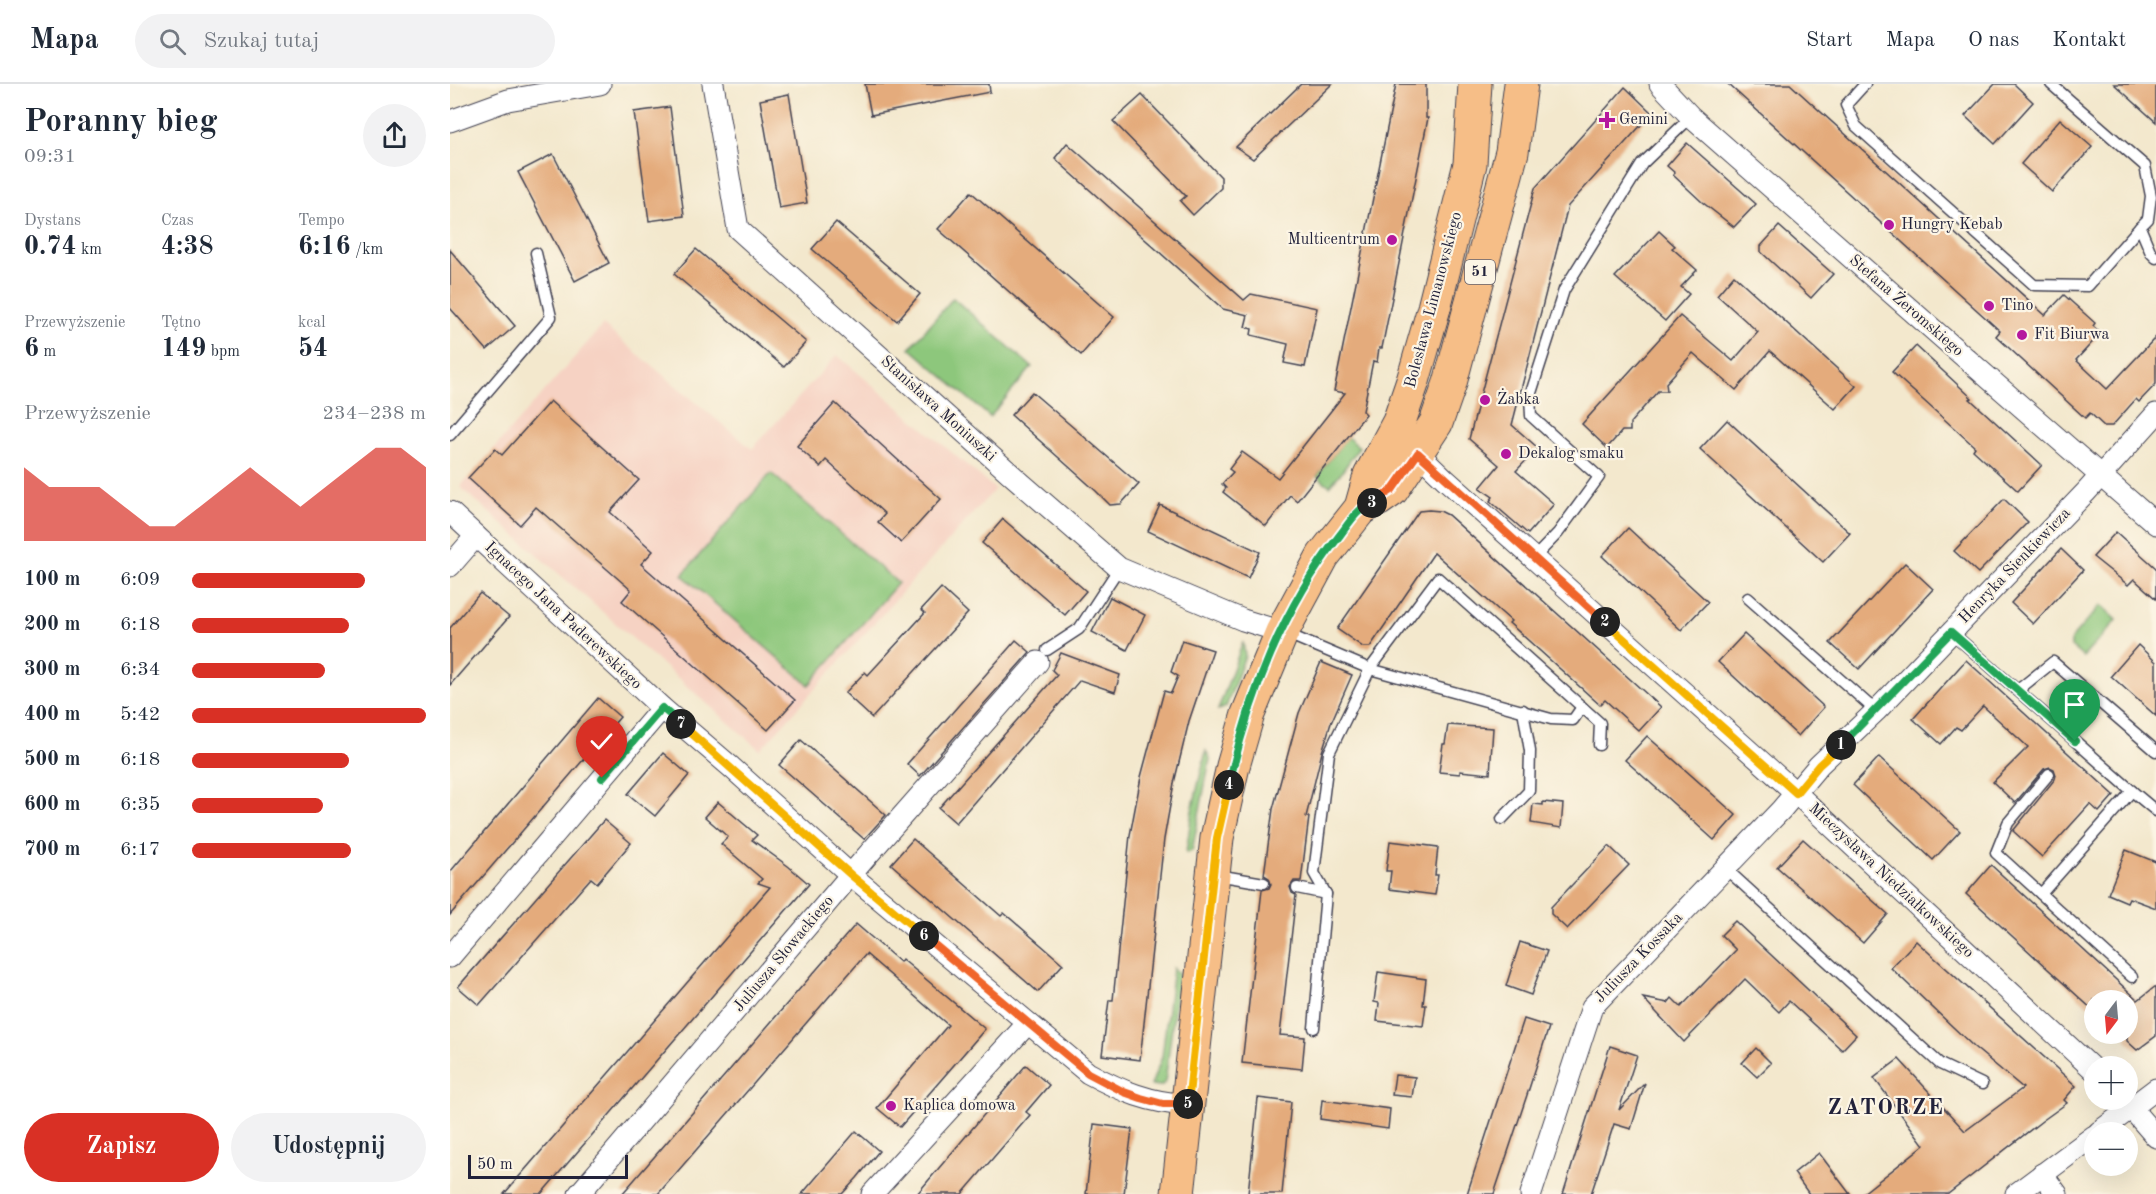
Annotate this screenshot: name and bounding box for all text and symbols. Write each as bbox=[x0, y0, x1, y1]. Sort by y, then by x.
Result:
search box bbox=[135, 14, 555, 68]
icon: search bbox=[156, 25, 189, 58]
text: Mapa bbox=[30, 27, 99, 55]
text: Szukaj tutaj bbox=[204, 30, 319, 52]
text: Start bbox=[1806, 30, 1853, 51]
text: Mapa bbox=[1886, 30, 1935, 51]
text: O nas bbox=[1968, 30, 2019, 51]
text: Kontakt bbox=[2052, 30, 2126, 51]
button: share bbox=[363, 104, 426, 167]
text: Poranny bieg bbox=[24, 106, 217, 139]
place label: Gemini bbox=[1619, 112, 1668, 128]
marker: Gemini bbox=[1600, 113, 1614, 127]
text: 09:31 bbox=[24, 147, 76, 167]
street label: Bolesława Limanowskiego bbox=[1403, 210, 1465, 390]
text: Dystans bbox=[24, 213, 81, 229]
text: Czas bbox=[161, 213, 194, 229]
text: Tempo bbox=[298, 213, 345, 229]
place label: Hungry Kebab bbox=[1901, 217, 2003, 233]
marker: Hungry Kebab bbox=[1882, 218, 1896, 232]
place label: Multicentrum bbox=[1287, 232, 1380, 248]
marker: Multicentrum bbox=[1385, 233, 1399, 247]
text: 0.74 bbox=[24, 234, 77, 260]
text: 4:38 bbox=[161, 234, 214, 260]
text: 6:16 bbox=[298, 234, 351, 260]
text: km bbox=[77, 242, 102, 258]
text: /km bbox=[351, 242, 383, 258]
street label: Stefana Żeromskiego bbox=[1846, 249, 1969, 360]
road number: 51 bbox=[1465, 260, 1495, 284]
place label: Tino bbox=[2001, 298, 2033, 314]
marker: Tino bbox=[1982, 299, 1996, 313]
text: Przewyższenie bbox=[24, 315, 125, 331]
text: Tętno bbox=[161, 315, 201, 331]
text: kcal bbox=[298, 315, 326, 331]
place label: Fit Biurwa bbox=[2034, 327, 2110, 343]
marker: Fit Biurwa bbox=[2015, 328, 2029, 342]
text: 6 bbox=[24, 336, 39, 362]
text: 149 bbox=[161, 336, 206, 362]
text: 54 bbox=[298, 336, 328, 362]
text: m bbox=[39, 344, 56, 360]
text: bpm bbox=[206, 344, 240, 360]
street label: Stanisława Moniuszki bbox=[877, 353, 999, 465]
place label: Żabka bbox=[1497, 388, 1540, 408]
marker: Żabka bbox=[1478, 393, 1492, 407]
text: Przewyższenie bbox=[24, 404, 151, 424]
text: 234–238 m bbox=[323, 404, 426, 424]
place label: Dekalog smaku bbox=[1518, 446, 1624, 462]
marker: Dekalog smaku bbox=[1499, 447, 1513, 461]
pin: 3 bbox=[1357, 488, 1387, 518]
text: 3 bbox=[1367, 495, 1377, 511]
street label: Henryka Sienkiewicza bbox=[1956, 505, 2074, 627]
street label: Ignacego Jana Paderewskiego bbox=[481, 539, 645, 693]
text: 100 m bbox=[24, 570, 80, 590]
text: 6:09 bbox=[120, 570, 160, 590]
pin: 2 bbox=[1590, 607, 1620, 637]
text: 2 bbox=[1600, 614, 1610, 630]
text: 200 m bbox=[24, 615, 80, 635]
text: 6:18 bbox=[120, 615, 160, 635]
text: 300 m bbox=[24, 660, 80, 680]
text: 6:34 bbox=[120, 660, 160, 680]
pin bbox=[2049, 679, 2100, 741]
icon: arrive bbox=[2058, 688, 2091, 721]
text: 400 m bbox=[24, 705, 80, 725]
text: 5:42 bbox=[120, 705, 160, 725]
pin: 7 bbox=[666, 709, 696, 739]
pin bbox=[576, 716, 627, 778]
text: 7 bbox=[676, 716, 686, 732]
icon: check bbox=[585, 725, 618, 758]
pin: 1 bbox=[1826, 730, 1856, 760]
text: 1 bbox=[1836, 737, 1846, 753]
text: 500 m bbox=[24, 750, 80, 770]
text: 6:18 bbox=[120, 750, 160, 770]
pin: 4 bbox=[1214, 770, 1244, 800]
text: 4 bbox=[1224, 777, 1234, 793]
text: 600 m bbox=[24, 795, 80, 815]
text: 6:35 bbox=[120, 795, 160, 815]
street label: Mieczysława Niedziałkowskiego bbox=[1806, 801, 1976, 961]
text: 700 m bbox=[24, 840, 80, 860]
text: 6:17 bbox=[120, 840, 160, 860]
street label: Juliusza Słowackiego bbox=[731, 893, 837, 1015]
street label: Juliusza Kossaka bbox=[1592, 910, 1686, 1006]
pin: 6 bbox=[909, 921, 939, 951]
text: 6 bbox=[919, 928, 929, 944]
north arrow bbox=[2084, 990, 2138, 1044]
map controls bbox=[2084, 990, 2138, 1176]
button: + bbox=[2084, 1056, 2138, 1110]
pin: 5 bbox=[1173, 1089, 1203, 1119]
text: 5 bbox=[1183, 1096, 1193, 1112]
district label: ZATORZE bbox=[1828, 1097, 1944, 1119]
place label: Kaplica domowa bbox=[903, 1098, 1016, 1114]
marker: Kaplica domowa bbox=[884, 1099, 898, 1113]
button: Zapisz bbox=[24, 1113, 219, 1182]
button: Udostępnij bbox=[231, 1113, 426, 1182]
button: − bbox=[2084, 1122, 2138, 1176]
scale bar bbox=[468, 1152, 628, 1180]
text: 50 m bbox=[477, 1157, 513, 1173]

